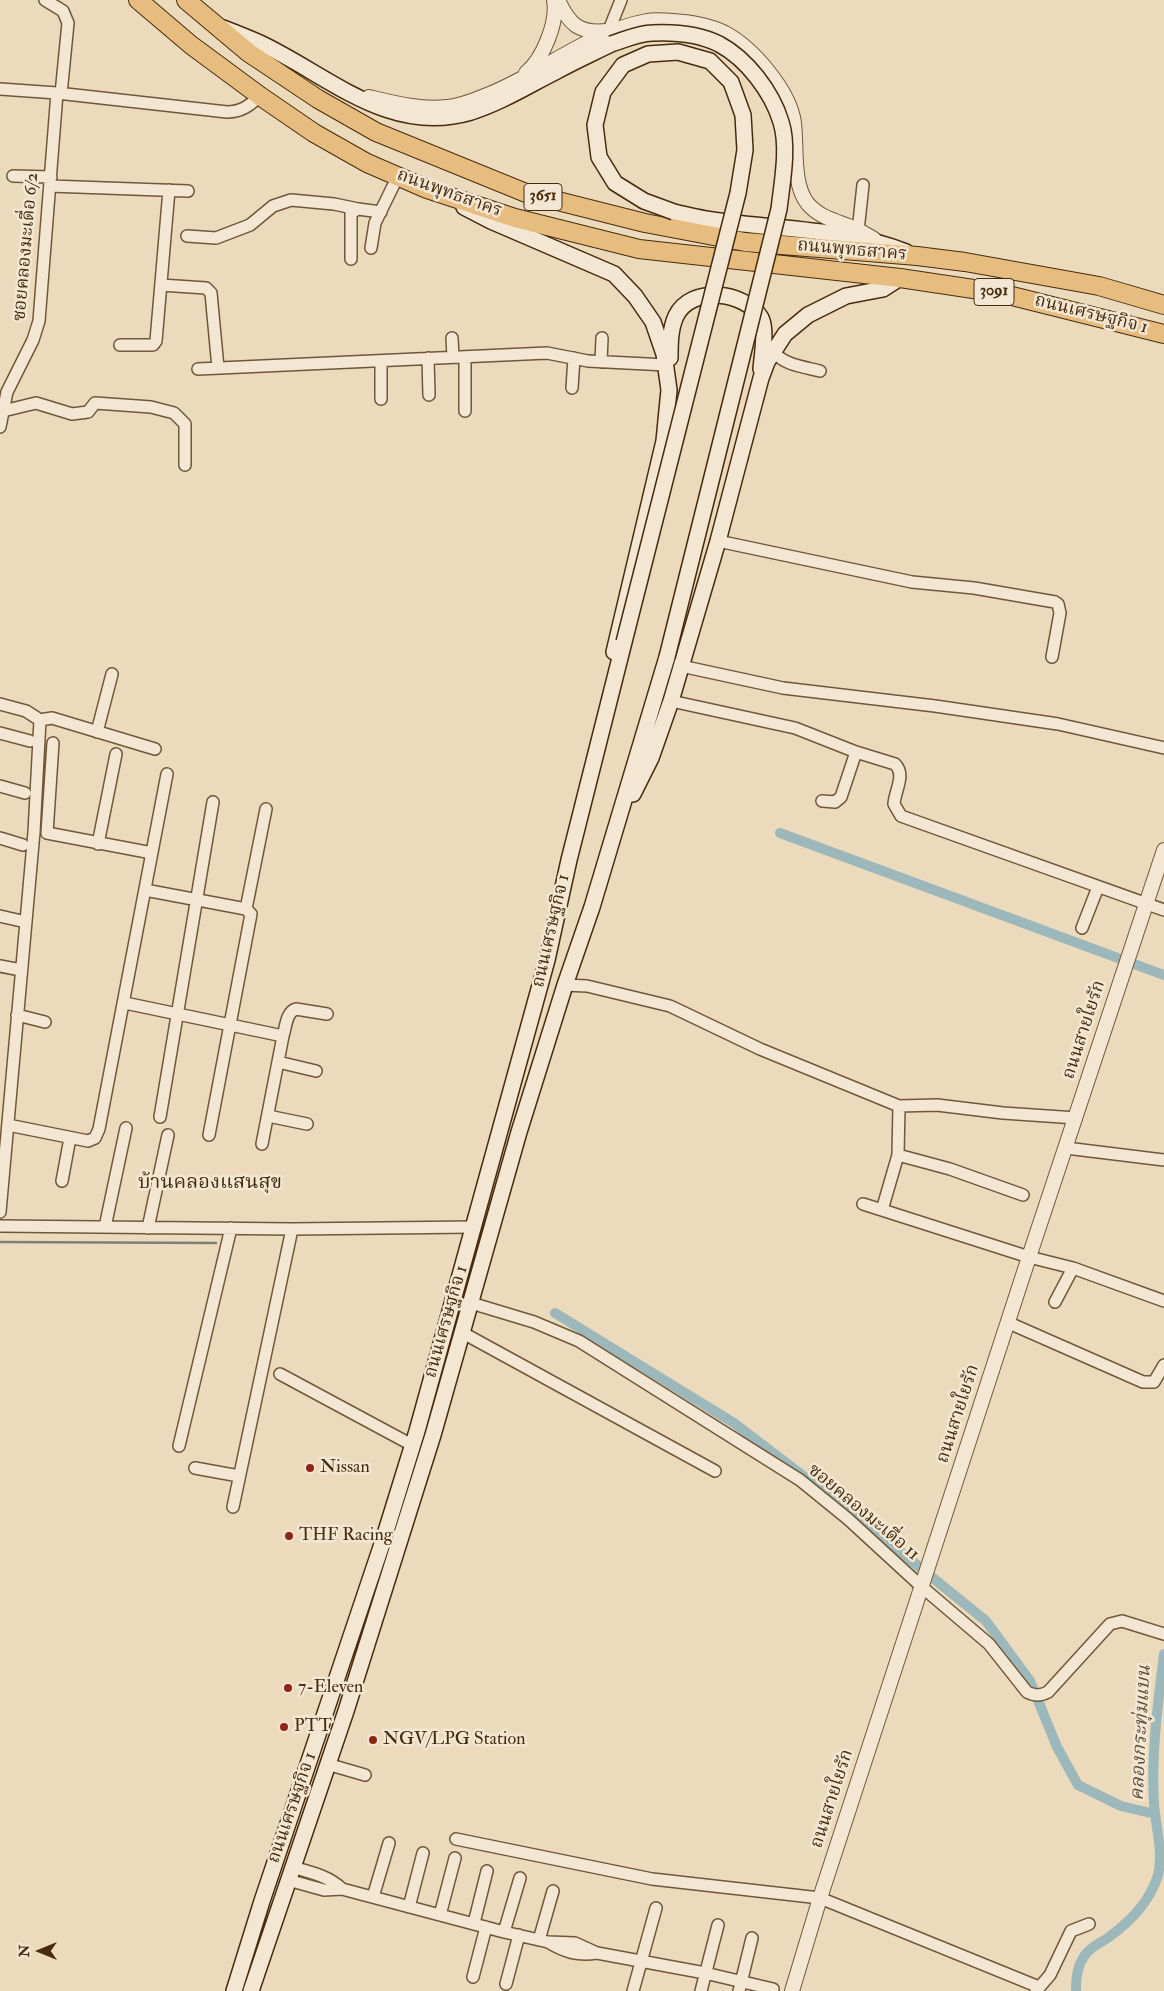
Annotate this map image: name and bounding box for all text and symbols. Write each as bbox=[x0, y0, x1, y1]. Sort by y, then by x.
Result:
street label: ถนนพุทธสาคร bbox=[394, 165, 504, 223]
street label: ซอยคลองมะเดื่อ 6/2 bbox=[10, 172, 44, 322]
road number: 3651 bbox=[524, 183, 562, 210]
street label: ถนนพุทธสาคร bbox=[796, 235, 908, 267]
road number: 3091 bbox=[974, 278, 1014, 306]
street label: ถนนเศรษฐกิจ 1 bbox=[1032, 291, 1150, 339]
street label: ถนนเศรษฐกิจ 1 bbox=[528, 872, 576, 990]
street label: ถนนสายใยรัก bbox=[1059, 978, 1111, 1082]
district label: บ้านคลองแสนสุข bbox=[138, 1172, 282, 1196]
street label: ถนนเศรษฐกิจ 1 bbox=[421, 1263, 473, 1381]
street label: ถนนสายใยรัก bbox=[933, 1362, 985, 1466]
place label: Nissan bbox=[320, 1457, 370, 1479]
street label: ซอยคลองมะเดื่อ 11 bbox=[803, 1460, 923, 1566]
marker: Nissan bbox=[304, 1462, 316, 1474]
place label: THF Racing bbox=[299, 1525, 393, 1547]
marker: THF Racing bbox=[283, 1530, 295, 1542]
water label: คลองกระทุ่มแบน bbox=[1127, 1665, 1157, 1801]
place label: 7-Eleven bbox=[298, 1677, 363, 1699]
marker: 7-Eleven bbox=[282, 1682, 294, 1694]
place label: PTT bbox=[294, 1716, 332, 1738]
marker: PTT bbox=[278, 1721, 290, 1733]
place label: NGV/LPG Station bbox=[383, 1729, 525, 1751]
marker: NGV/LPG Station bbox=[367, 1734, 379, 1746]
street label: ถนนสายใยรัก bbox=[807, 1747, 859, 1851]
street label: ถนนเศรษฐกิจ 1 bbox=[264, 1750, 322, 1866]
north arrow bbox=[15, 1926, 65, 1976]
text: N bbox=[16, 1945, 33, 1957]

